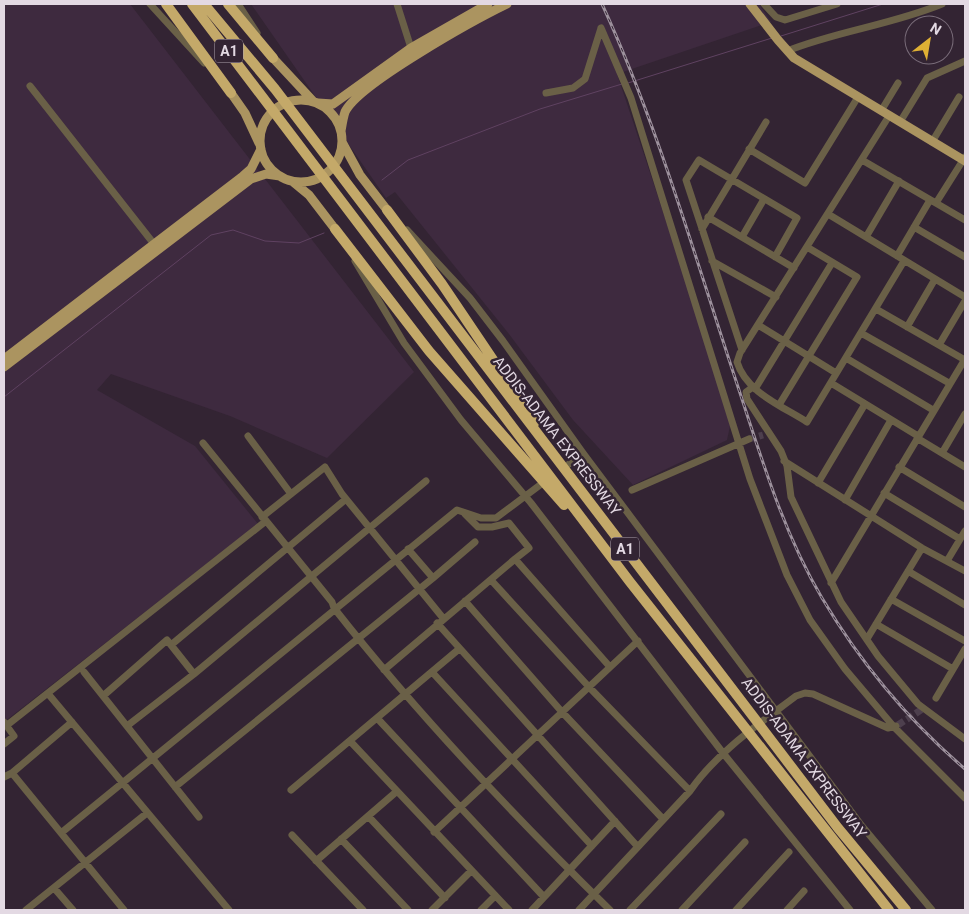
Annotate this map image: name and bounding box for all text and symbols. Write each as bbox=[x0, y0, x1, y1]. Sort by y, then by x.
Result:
north arrow bbox=[904, 15, 954, 65]
text: N bbox=[927, 19, 944, 38]
road number: A1 bbox=[215, 40, 243, 62]
street label: ADDIS-ADAMA EXPRESSWAY bbox=[489, 353, 625, 519]
road number: A1 bbox=[611, 538, 639, 560]
street label: ADDIS-ADAMA EXPRESSWAY bbox=[738, 674, 870, 842]

